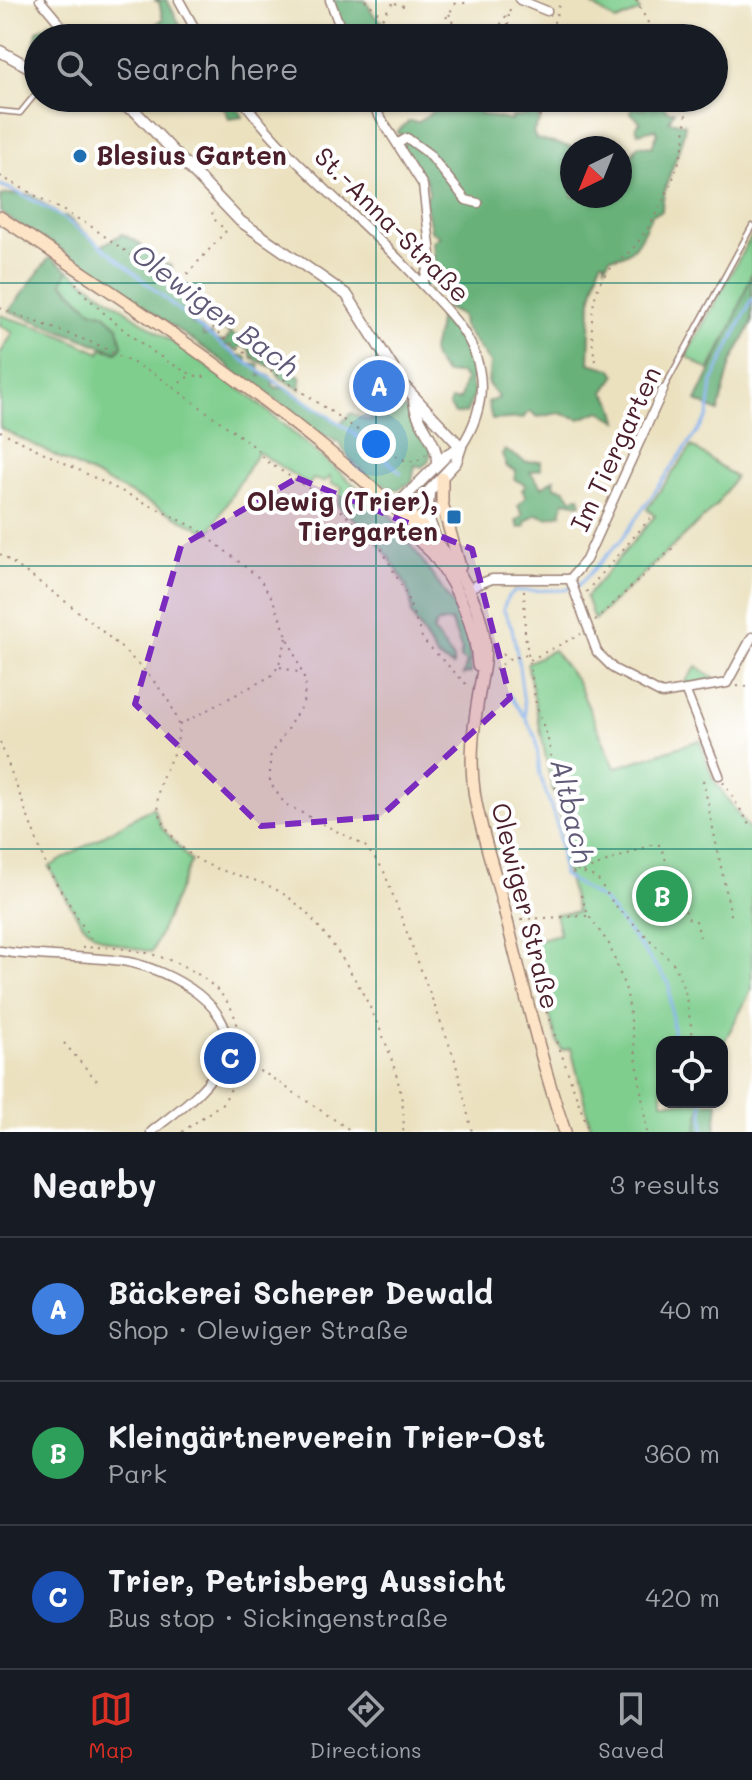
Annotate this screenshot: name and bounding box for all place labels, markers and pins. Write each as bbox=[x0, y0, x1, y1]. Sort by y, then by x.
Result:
place label: Blesius Garten bbox=[96, 138, 287, 172]
marker: Blesius Garten bbox=[71, 147, 89, 165]
pin: A bbox=[353, 356, 405, 416]
place label: Olewig (Trier), Tiergarten bbox=[246, 484, 438, 548]
marker: Olewig (Trier), Tiergarten bbox=[445, 508, 463, 526]
pin: B bbox=[636, 866, 688, 926]
pin: C bbox=[204, 1028, 256, 1088]

